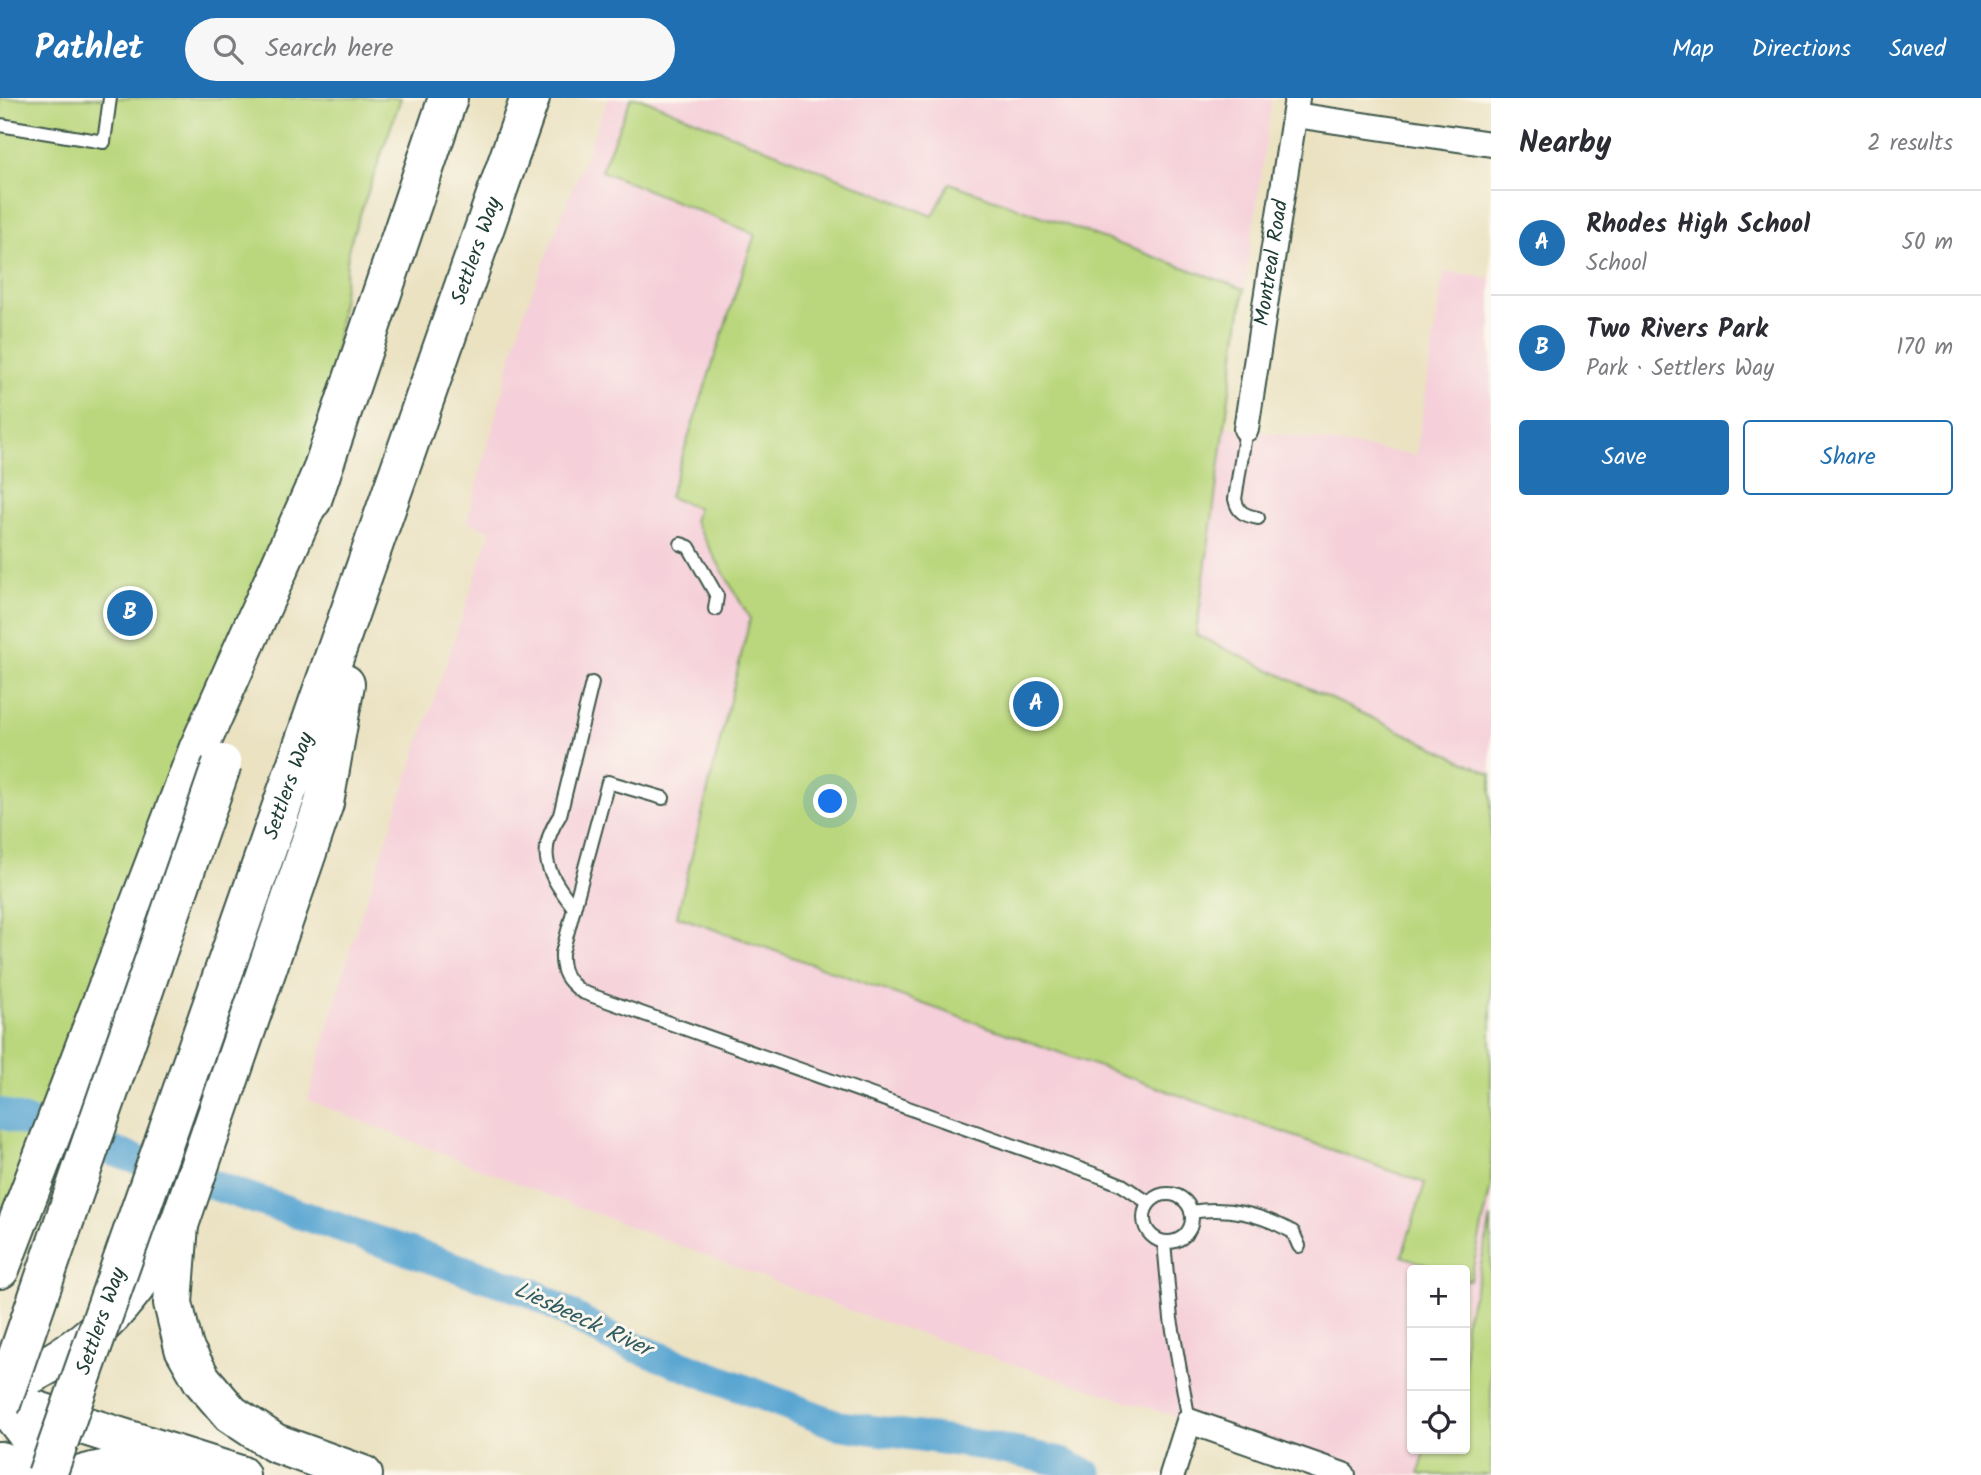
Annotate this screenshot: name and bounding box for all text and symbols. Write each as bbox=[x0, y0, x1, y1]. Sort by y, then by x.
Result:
search box bbox=[185, 18, 675, 81]
text: Pathlet bbox=[35, 23, 143, 76]
text: Search here bbox=[265, 28, 393, 70]
icon: search bbox=[209, 30, 247, 68]
text: Map bbox=[1672, 30, 1714, 69]
text: Directions bbox=[1752, 30, 1851, 69]
text: Saved bbox=[1889, 30, 1946, 69]
text: Nearby bbox=[1519, 120, 1611, 168]
text: 2 results bbox=[1867, 126, 1953, 162]
street label: Settlers Way bbox=[442, 192, 511, 309]
street label: Montreal Road bbox=[1246, 197, 1298, 328]
text: Rhodes High School bbox=[1586, 204, 1810, 246]
text: A bbox=[1535, 225, 1549, 261]
text: 50 m bbox=[1902, 225, 1953, 261]
text: School bbox=[1586, 246, 1647, 282]
text: Two Rivers Park bbox=[1586, 309, 1768, 351]
text: B bbox=[1535, 330, 1549, 366]
text: 170 m bbox=[1896, 330, 1953, 366]
text: Park · Settlers Way bbox=[1586, 351, 1774, 387]
button: Save bbox=[1519, 420, 1729, 495]
button: Share bbox=[1743, 420, 1953, 495]
pin: B bbox=[107, 587, 153, 639]
pin: A bbox=[1013, 678, 1059, 730]
street label: Settlers Way bbox=[255, 728, 323, 844]
your location bbox=[813, 784, 847, 818]
street label: Settlers Way bbox=[67, 1263, 135, 1380]
map controls bbox=[1407, 1265, 1470, 1454]
button: + bbox=[1407, 1265, 1470, 1328]
water label: Liesbeeck River bbox=[507, 1272, 661, 1369]
button: − bbox=[1407, 1328, 1470, 1391]
button: locate bbox=[1407, 1391, 1470, 1454]

